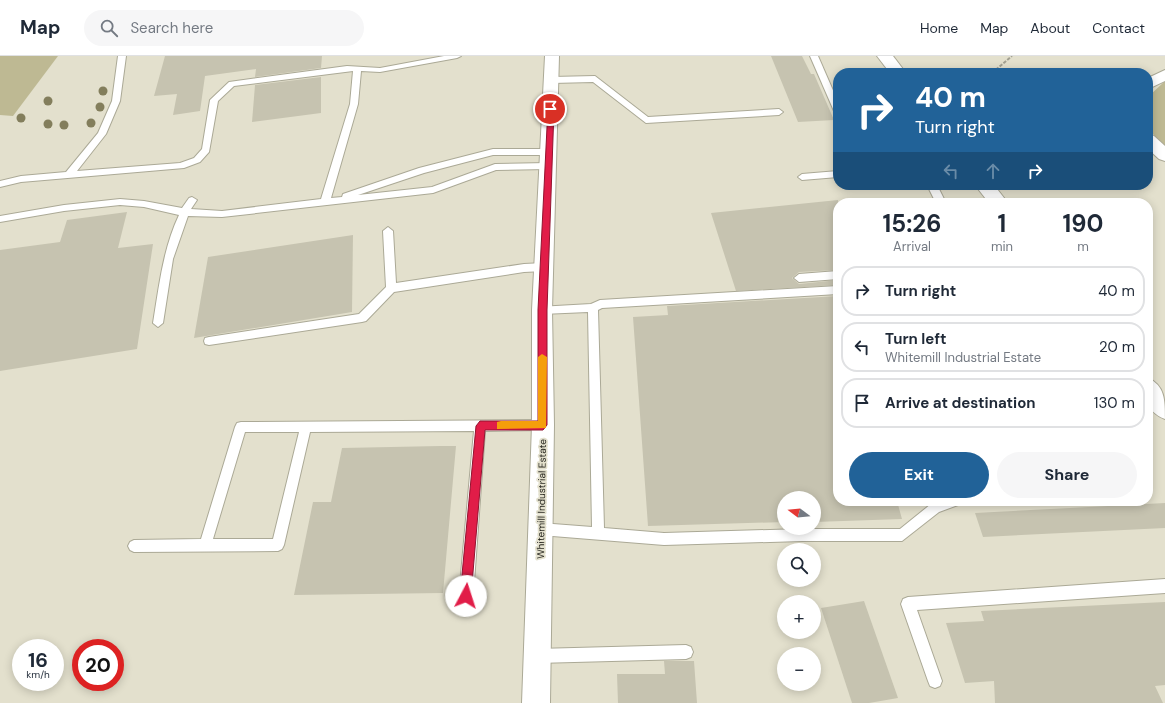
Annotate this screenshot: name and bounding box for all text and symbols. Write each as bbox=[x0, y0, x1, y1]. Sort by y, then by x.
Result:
search box bbox=[84, 10, 364, 46]
text: Map bbox=[20, 15, 60, 40]
icon: search bbox=[98, 17, 120, 39]
text: Search here bbox=[130, 18, 213, 38]
text: Home bbox=[920, 19, 958, 37]
text: Map bbox=[980, 19, 1008, 37]
text: About bbox=[1030, 19, 1070, 37]
text: Contact bbox=[1092, 19, 1145, 37]
text: 40 m bbox=[915, 79, 986, 116]
icon: right bbox=[849, 84, 901, 136]
pin bbox=[533, 92, 567, 126]
icon: arrive bbox=[539, 98, 561, 120]
text: Turn right bbox=[915, 115, 995, 139]
icon: left bbox=[940, 160, 962, 182]
icon: ahead bbox=[982, 160, 1004, 182]
icon: right bbox=[1024, 160, 1046, 182]
text: 15:26 bbox=[883, 208, 941, 239]
text: 1 bbox=[998, 208, 1006, 239]
text: 190 bbox=[1063, 208, 1103, 239]
text: Arrival bbox=[893, 238, 931, 255]
text: min bbox=[991, 238, 1013, 255]
text: m bbox=[1077, 238, 1089, 255]
icon: right bbox=[851, 280, 873, 302]
text: Turn right bbox=[885, 281, 956, 301]
text: 40 m bbox=[1098, 281, 1135, 301]
text: Turn left bbox=[885, 329, 946, 349]
icon: left bbox=[851, 336, 873, 358]
text: 20 m bbox=[1099, 337, 1135, 357]
text: Whitemill Industrial Estate bbox=[885, 349, 1041, 366]
icon: arrive bbox=[851, 392, 873, 414]
text: Arrive at destination bbox=[885, 393, 1036, 413]
text: 130 m bbox=[1094, 393, 1135, 413]
street label: Whitemill Industrial Estate bbox=[534, 439, 549, 559]
button: Exit bbox=[849, 452, 989, 498]
button: Share bbox=[997, 452, 1137, 498]
north arrow bbox=[777, 491, 821, 535]
map controls bbox=[777, 491, 821, 691]
button: search bbox=[777, 543, 821, 587]
position arrow bbox=[445, 575, 487, 617]
button: + bbox=[777, 595, 821, 639]
speed limit sign: 20 bbox=[72, 639, 124, 691]
text: 16 bbox=[28, 647, 48, 673]
button: − bbox=[777, 647, 821, 691]
text: km/h bbox=[26, 668, 50, 681]

